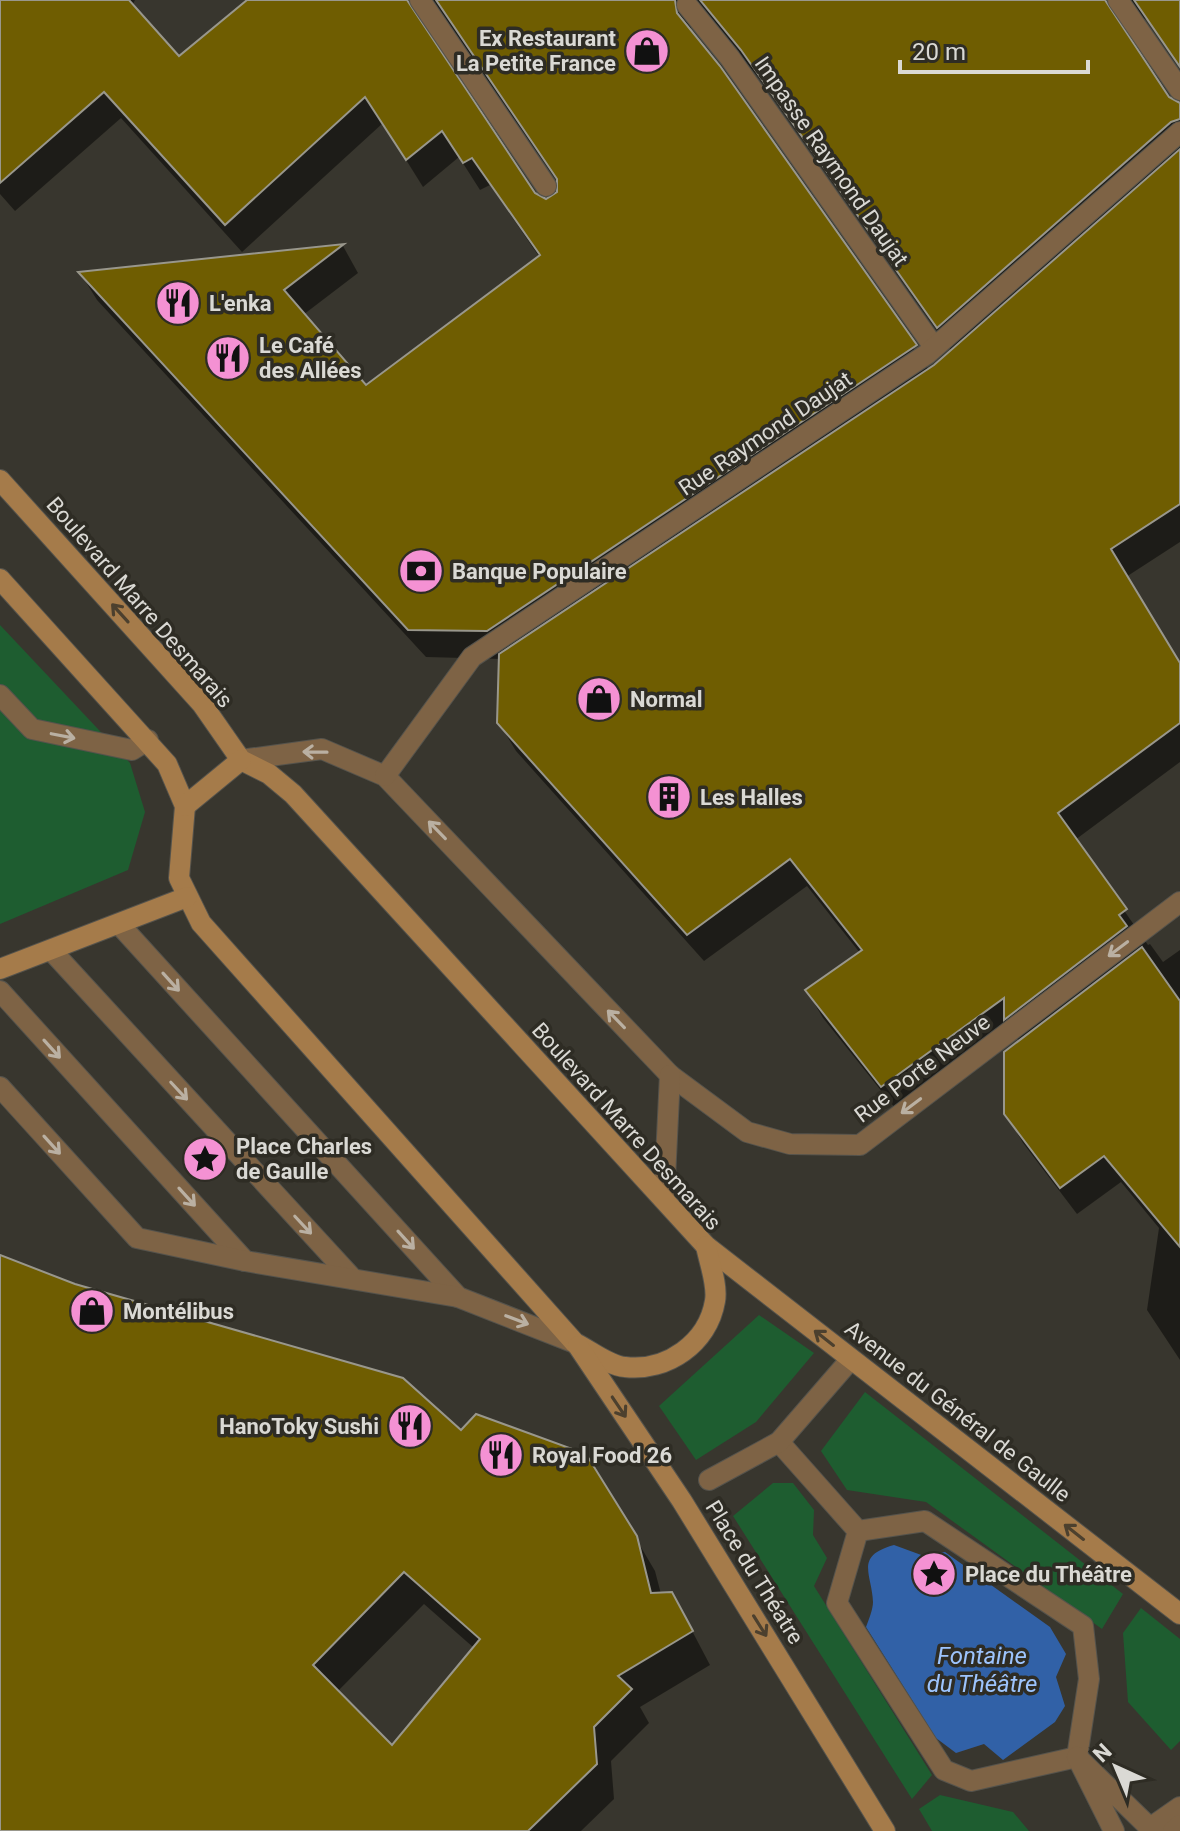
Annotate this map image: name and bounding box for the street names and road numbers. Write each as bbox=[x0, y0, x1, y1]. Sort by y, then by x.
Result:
street label: Impasse Raymond Daujat bbox=[750, 52, 914, 271]
street label: Rue Raymond Daujat bbox=[674, 366, 857, 501]
street label: Boulevard Marre Desmarais bbox=[42, 492, 238, 713]
street label: Rue Porte Neuve bbox=[850, 1009, 995, 1127]
street label: Boulevard Marre Desmarais bbox=[527, 1018, 726, 1235]
street label: Avenue du Général de Gaulle bbox=[840, 1316, 1075, 1507]
street label: Place du Théatre bbox=[700, 1496, 809, 1649]

